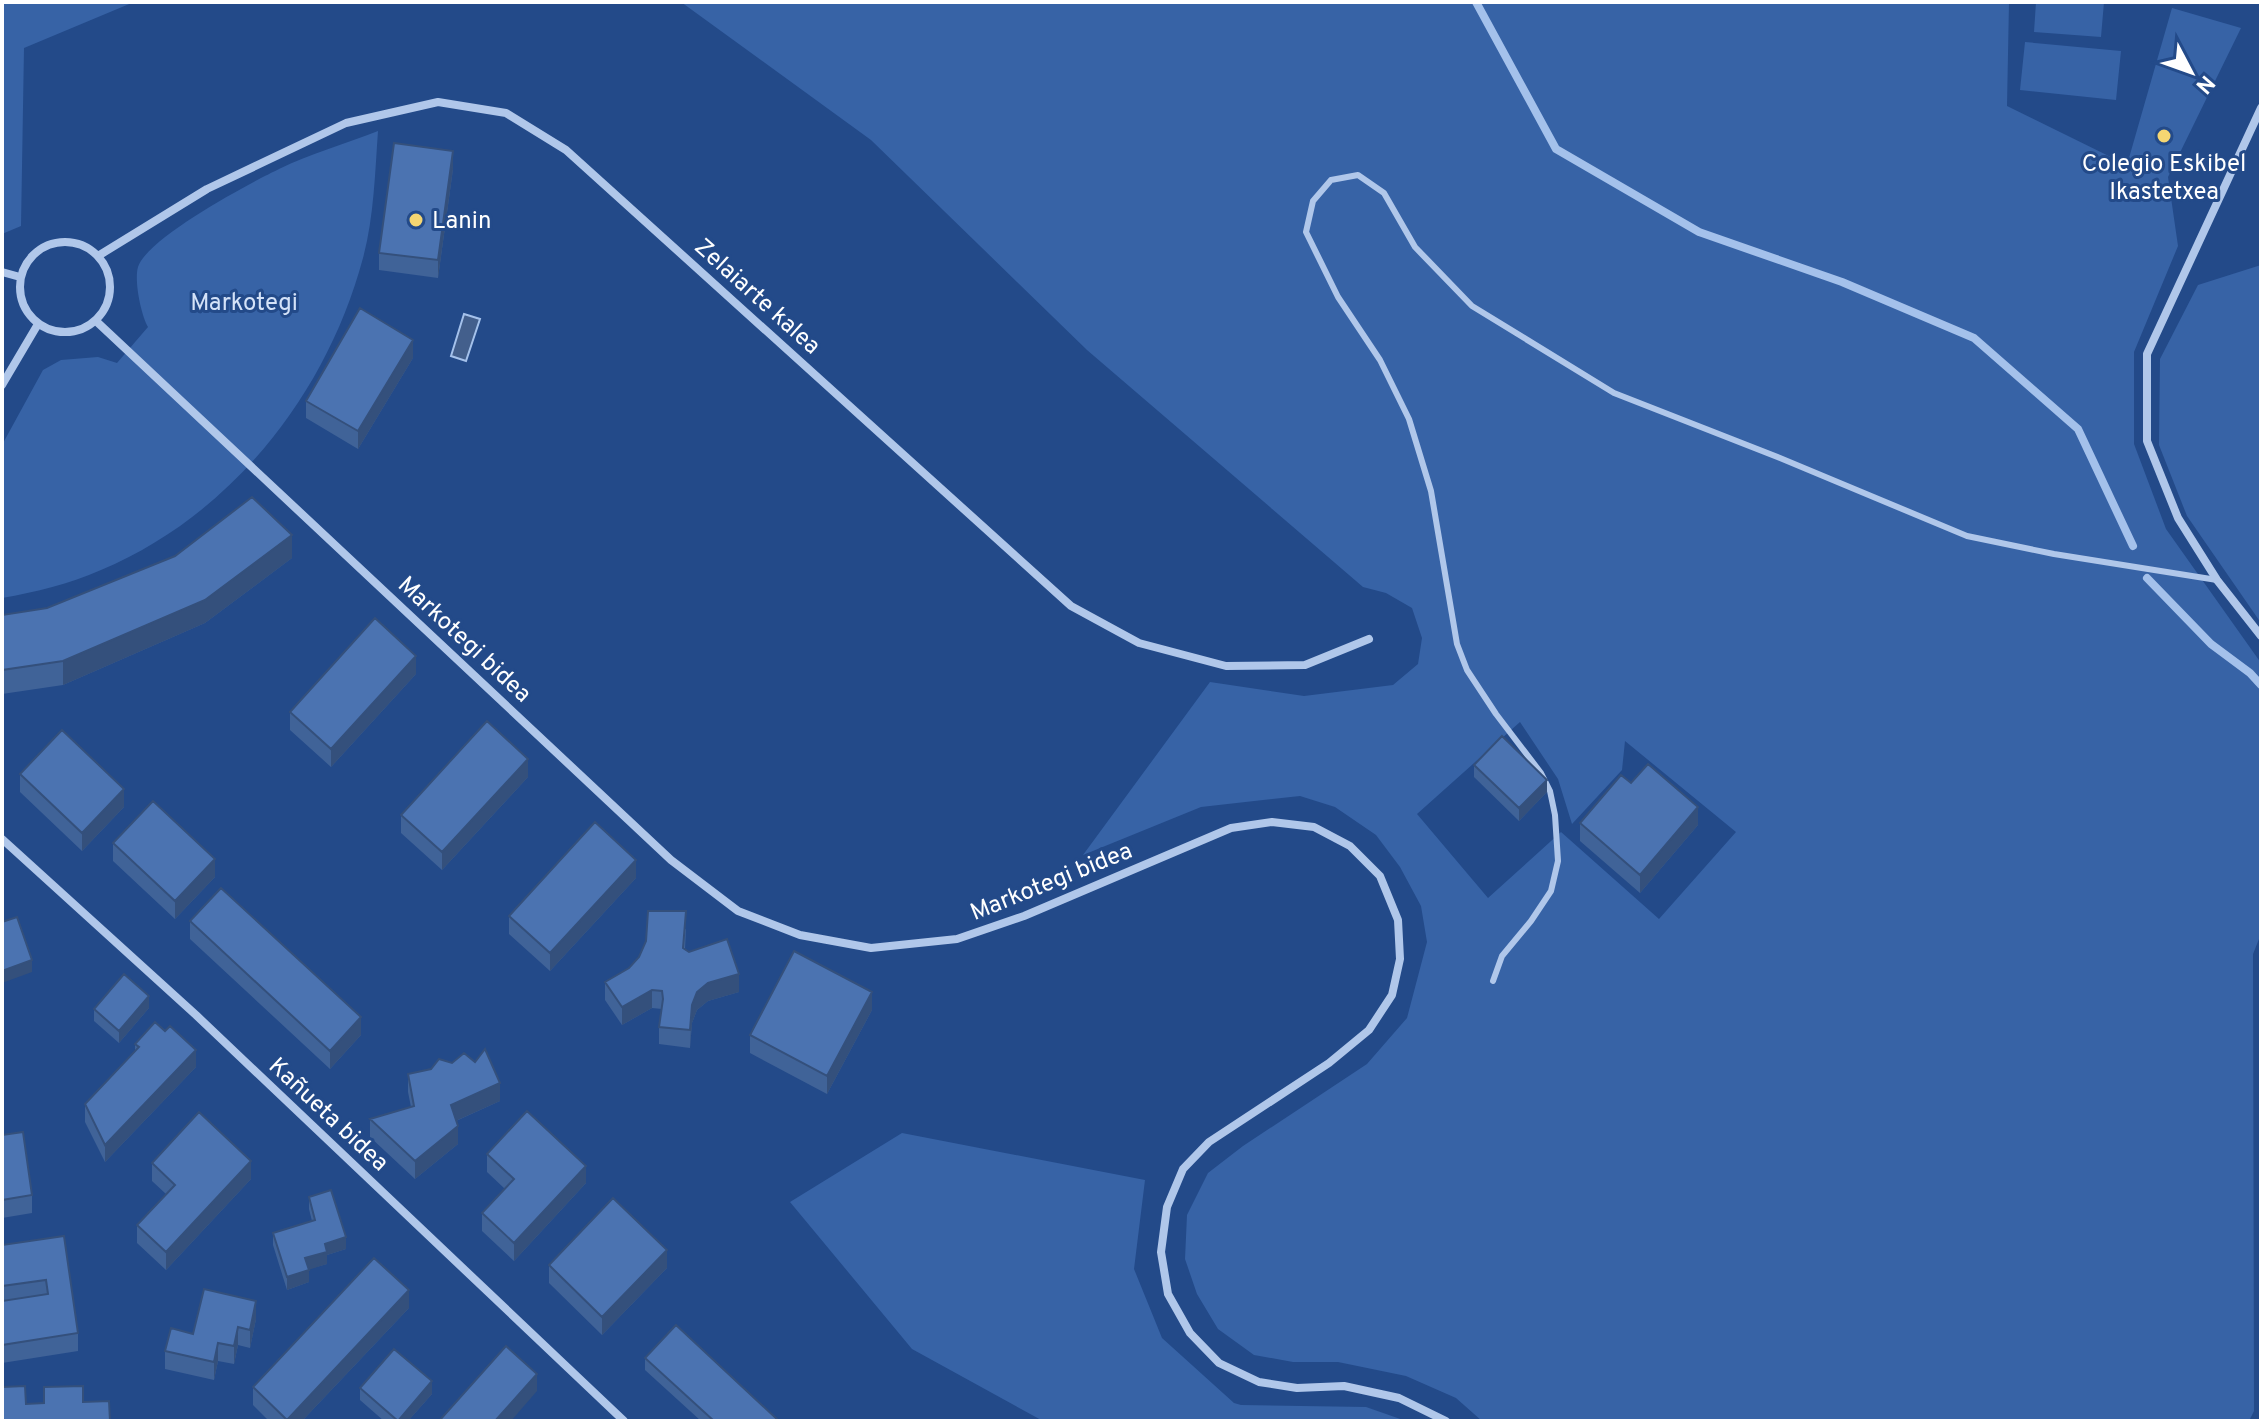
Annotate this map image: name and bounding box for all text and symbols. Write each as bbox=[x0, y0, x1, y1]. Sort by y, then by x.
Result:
north arrow bbox=[2151, 32, 2231, 112]
text: N bbox=[2189, 69, 2220, 98]
marker: Colegio Eskibel Ikastetxea bbox=[2155, 127, 2173, 145]
place label: Colegio Eskibel Ikastetxea bbox=[2082, 150, 2246, 208]
place label: Lanin bbox=[432, 207, 491, 237]
marker: Lanin bbox=[407, 211, 425, 229]
street label: Zelaiarte kalea bbox=[687, 233, 826, 362]
park label: Markotegi bbox=[190, 289, 298, 319]
street label: Markotegi bidea bbox=[391, 571, 537, 710]
street label: Markotegi bidea bbox=[966, 837, 1137, 929]
street label: Kañueta bidea bbox=[261, 1052, 394, 1179]

